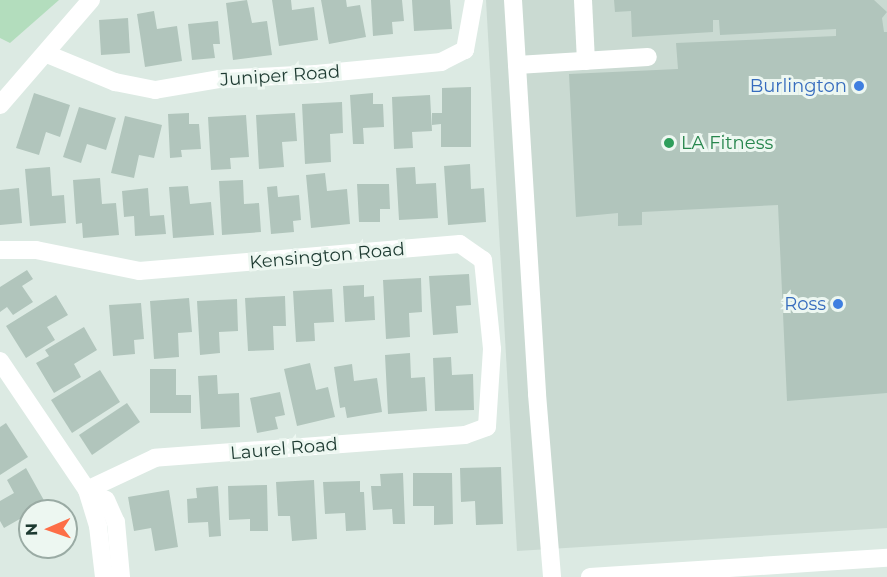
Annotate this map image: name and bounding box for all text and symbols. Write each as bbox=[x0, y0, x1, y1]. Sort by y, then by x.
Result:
street label: Juniper Road bbox=[219, 61, 341, 91]
place label: Burlington bbox=[750, 75, 847, 97]
marker: Burlington bbox=[852, 79, 866, 93]
place label: LA Fitness bbox=[681, 132, 773, 154]
marker: LA Fitness bbox=[662, 136, 676, 150]
street label: Kensington Road bbox=[248, 238, 406, 274]
place label: Ross bbox=[784, 293, 826, 315]
marker: Ross bbox=[831, 297, 845, 311]
street label: Laurel Road bbox=[229, 434, 339, 464]
north arrow bbox=[18, 499, 78, 559]
text: N bbox=[22, 523, 41, 536]

